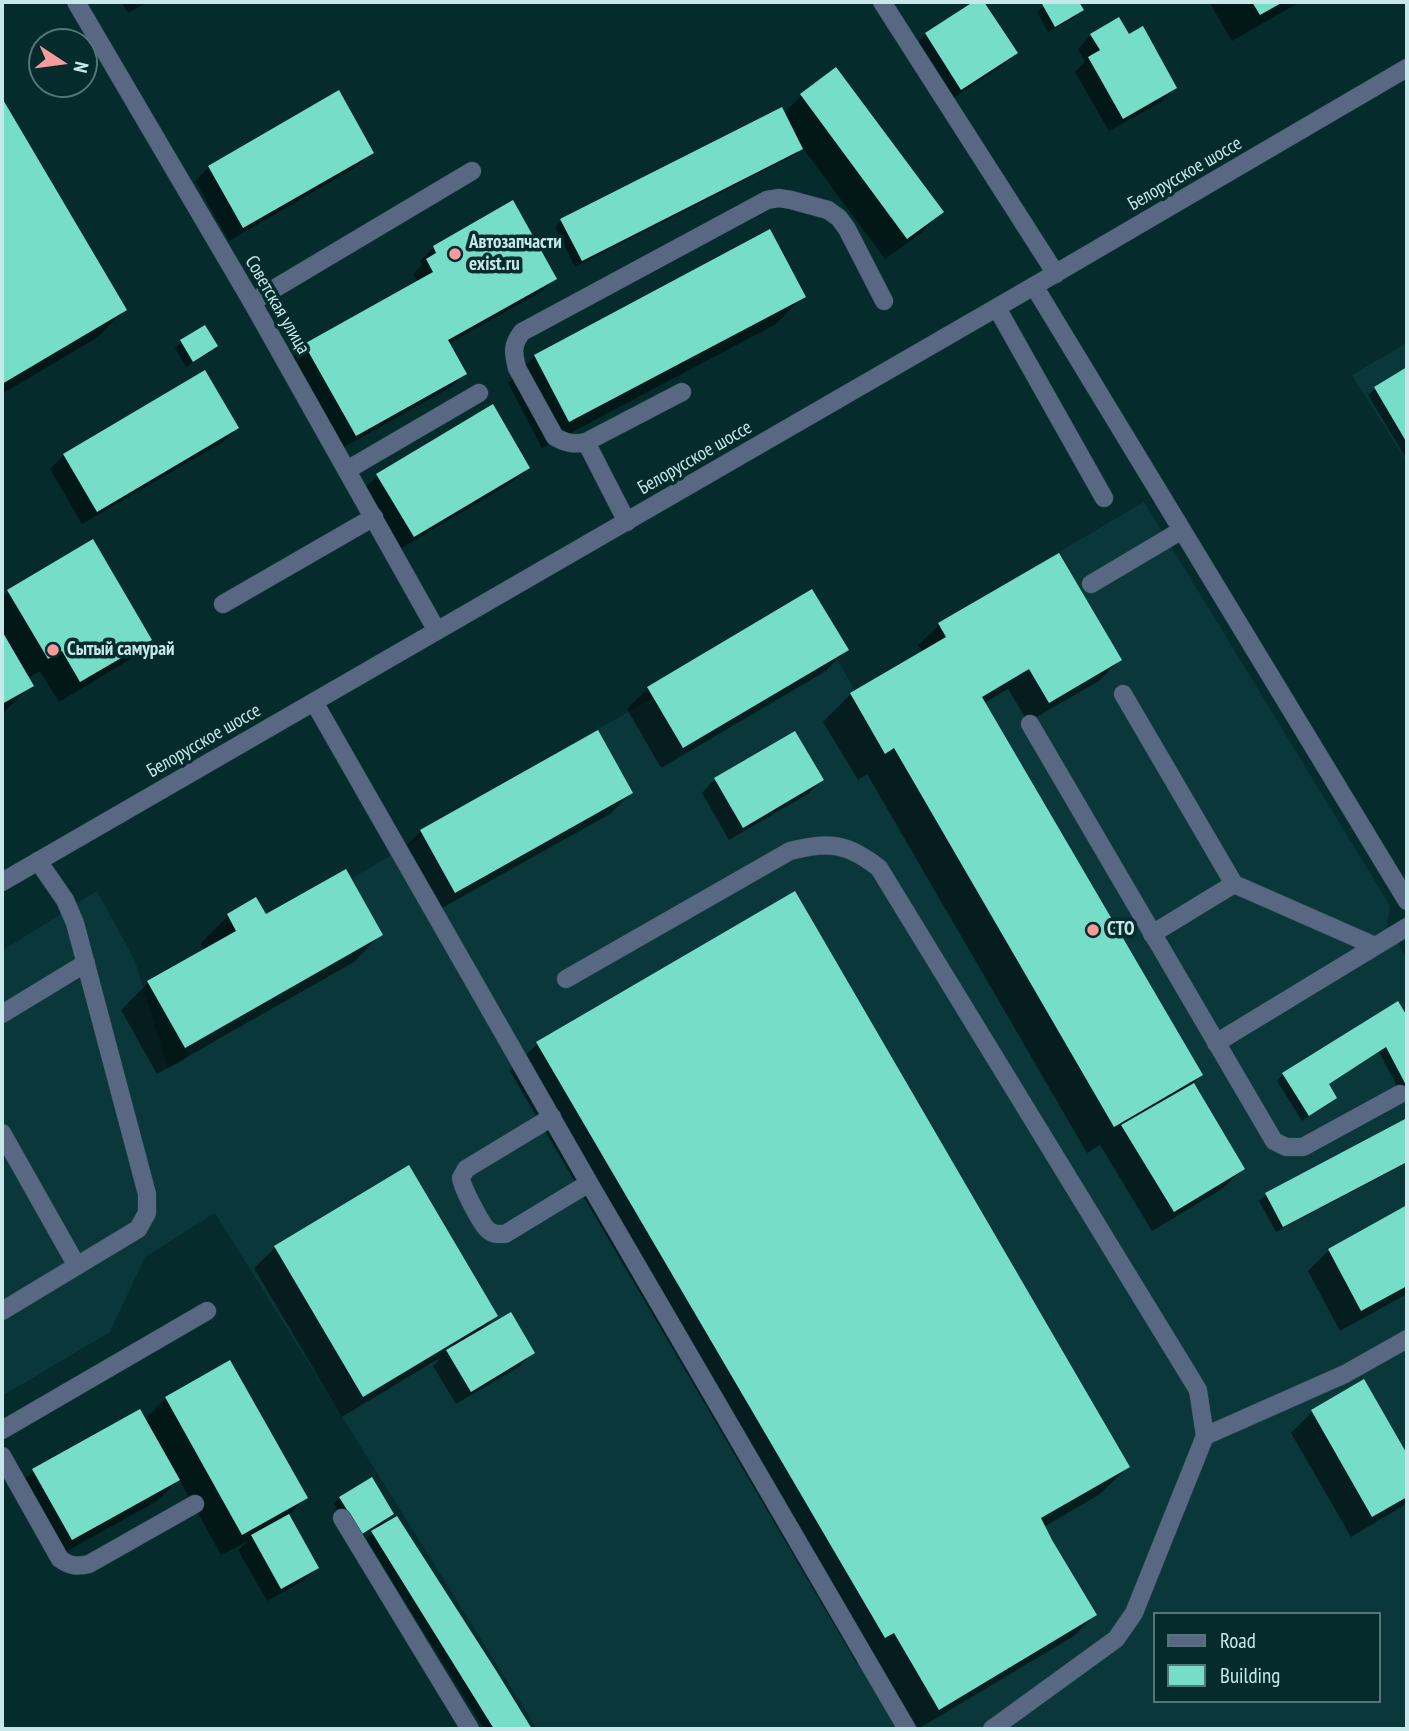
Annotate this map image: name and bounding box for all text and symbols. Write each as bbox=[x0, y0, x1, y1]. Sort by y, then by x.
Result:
north arrow bbox=[28, 28, 98, 98]
text: N bbox=[69, 60, 94, 75]
street label: Белорусское шоссе bbox=[1124, 132, 1246, 216]
place label: Автозапчасти exist.ru bbox=[469, 232, 562, 276]
marker: Автозапчасти exist.ru bbox=[447, 246, 463, 262]
street label: Советская улица bbox=[240, 252, 314, 358]
street label: Белорусское шоссе bbox=[634, 416, 756, 500]
place label: Сытый самурай bbox=[67, 639, 175, 661]
marker: Сытый самурай bbox=[45, 642, 61, 658]
street label: Белорусское шоссе bbox=[143, 699, 265, 783]
place label: СТО bbox=[1107, 919, 1135, 941]
marker: СТО bbox=[1085, 922, 1101, 938]
legend bbox=[1154, 1612, 1381, 1703]
text: Road bbox=[1220, 1627, 1256, 1654]
text: Building bbox=[1220, 1662, 1280, 1689]

